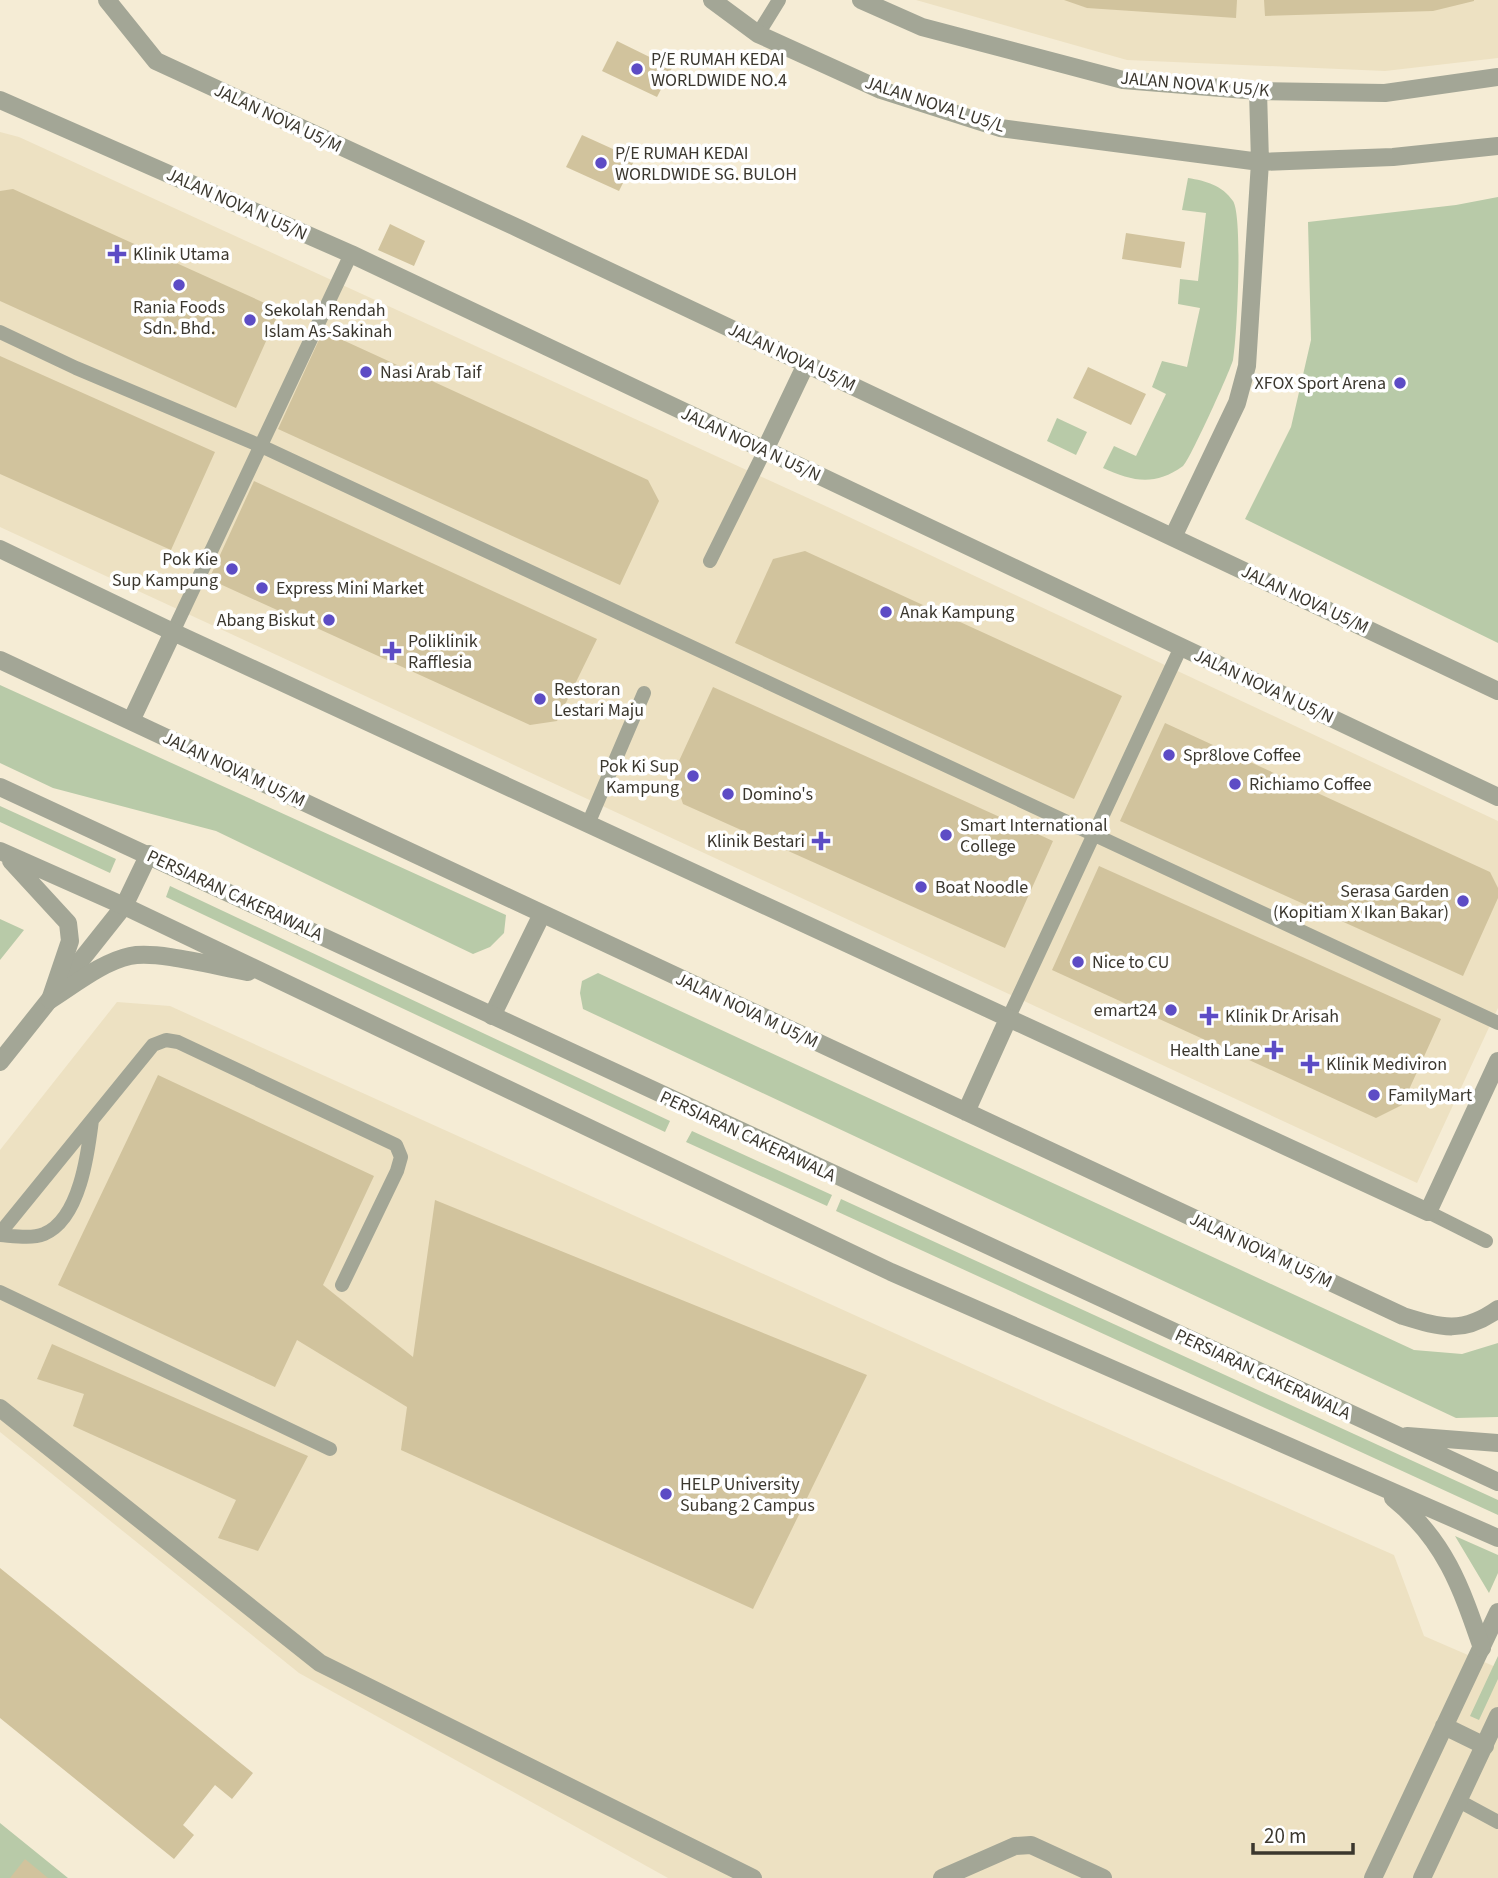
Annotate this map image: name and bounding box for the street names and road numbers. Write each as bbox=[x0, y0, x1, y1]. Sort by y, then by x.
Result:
street label: JALAN NOVA K U5/K bbox=[1119, 66, 1271, 104]
street label: JALAN NOVA L U5/L bbox=[862, 70, 1008, 139]
street label: JALAN NOVA U5/M bbox=[210, 78, 346, 159]
street label: JALAN NOVA N U5/N bbox=[162, 162, 311, 247]
street label: JALAN NOVA U5/M bbox=[724, 317, 860, 398]
street label: JALAN NOVA N U5/N bbox=[677, 401, 825, 488]
street label: JALAN NOVA U5/M bbox=[1237, 559, 1373, 640]
street label: JALAN NOVA N U5/N bbox=[1190, 643, 1338, 730]
street label: JALAN NOVA M U5/M bbox=[158, 725, 309, 813]
street label: PERSIARAN CAKERAWALA bbox=[143, 844, 327, 947]
street label: JALAN NOVA M U5/M bbox=[671, 966, 822, 1054]
street label: PERSIARAN CAKERAWALA bbox=[656, 1085, 840, 1188]
street label: JALAN NOVA M U5/M bbox=[1185, 1206, 1336, 1294]
street label: PERSIARAN CAKERAWALA bbox=[1171, 1323, 1355, 1426]

